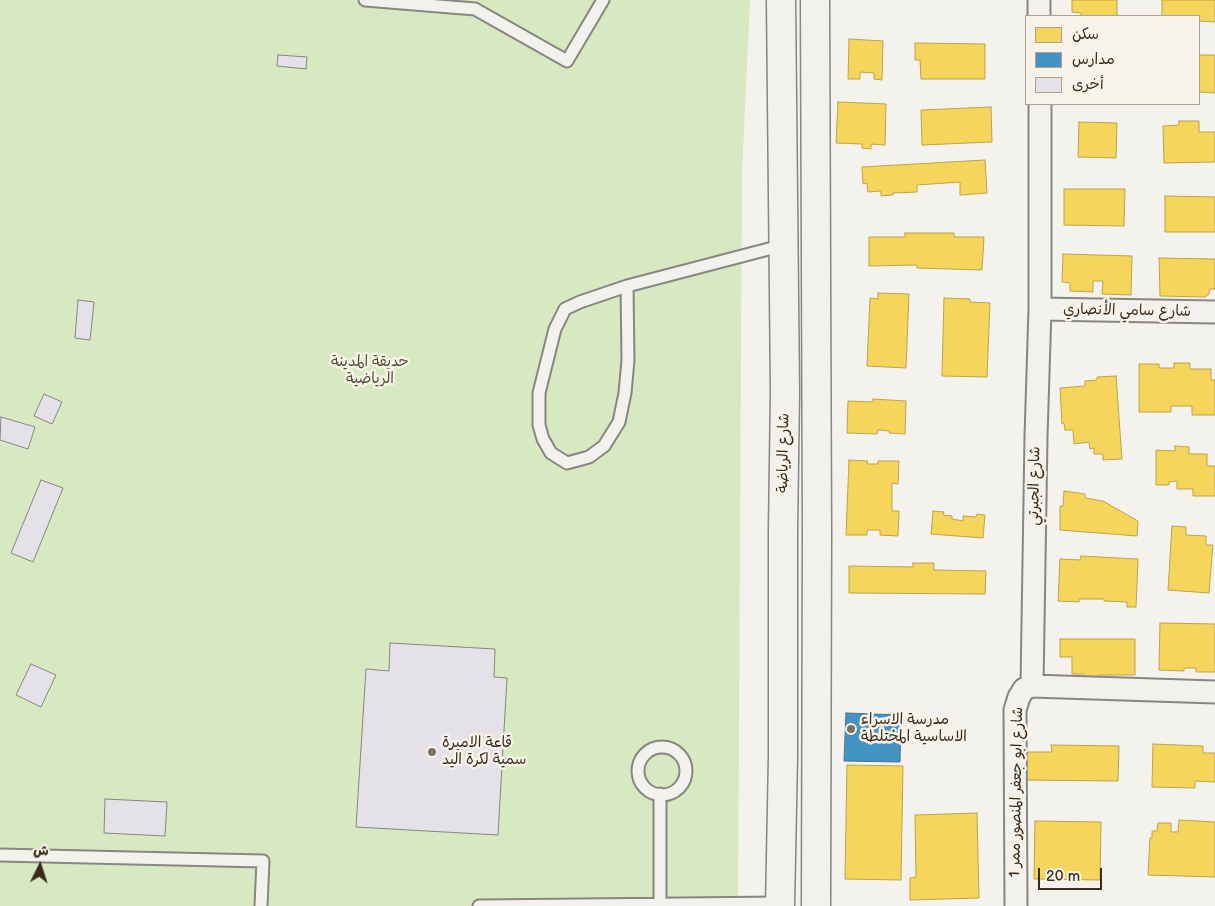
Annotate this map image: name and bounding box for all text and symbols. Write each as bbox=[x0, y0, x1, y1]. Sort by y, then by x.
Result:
legend bbox=[1025, 15, 1200, 105]
text: سكن bbox=[1072, 25, 1099, 44]
text: مدارس bbox=[1072, 50, 1115, 69]
text: أخرى bbox=[1072, 75, 1104, 94]
street label: شارع سامي الأنصاري bbox=[1063, 301, 1191, 321]
park label: حديقة المدينة الرياضية bbox=[331, 353, 409, 388]
street label: شارع الرياضة bbox=[774, 413, 794, 493]
street label: شارع الجبرتي bbox=[1025, 446, 1045, 526]
street label: شارع ابو جعفر المنصور ممر 1 bbox=[1007, 707, 1027, 877]
place label: مدرسة الاسراء الاساسية المختلطة bbox=[861, 711, 967, 746]
marker: مدرسة الاسراء الاساسية المختلطة bbox=[845, 723, 857, 735]
place label: قاعة الاميرة سمية لكرة اليد bbox=[442, 734, 526, 769]
marker: قاعة الاميرة سمية لكرة اليد bbox=[426, 746, 438, 758]
north arrow bbox=[15, 841, 65, 891]
text: ش bbox=[33, 842, 49, 860]
scale bar bbox=[1040, 858, 1104, 890]
text: 20 m bbox=[1046, 867, 1080, 886]

